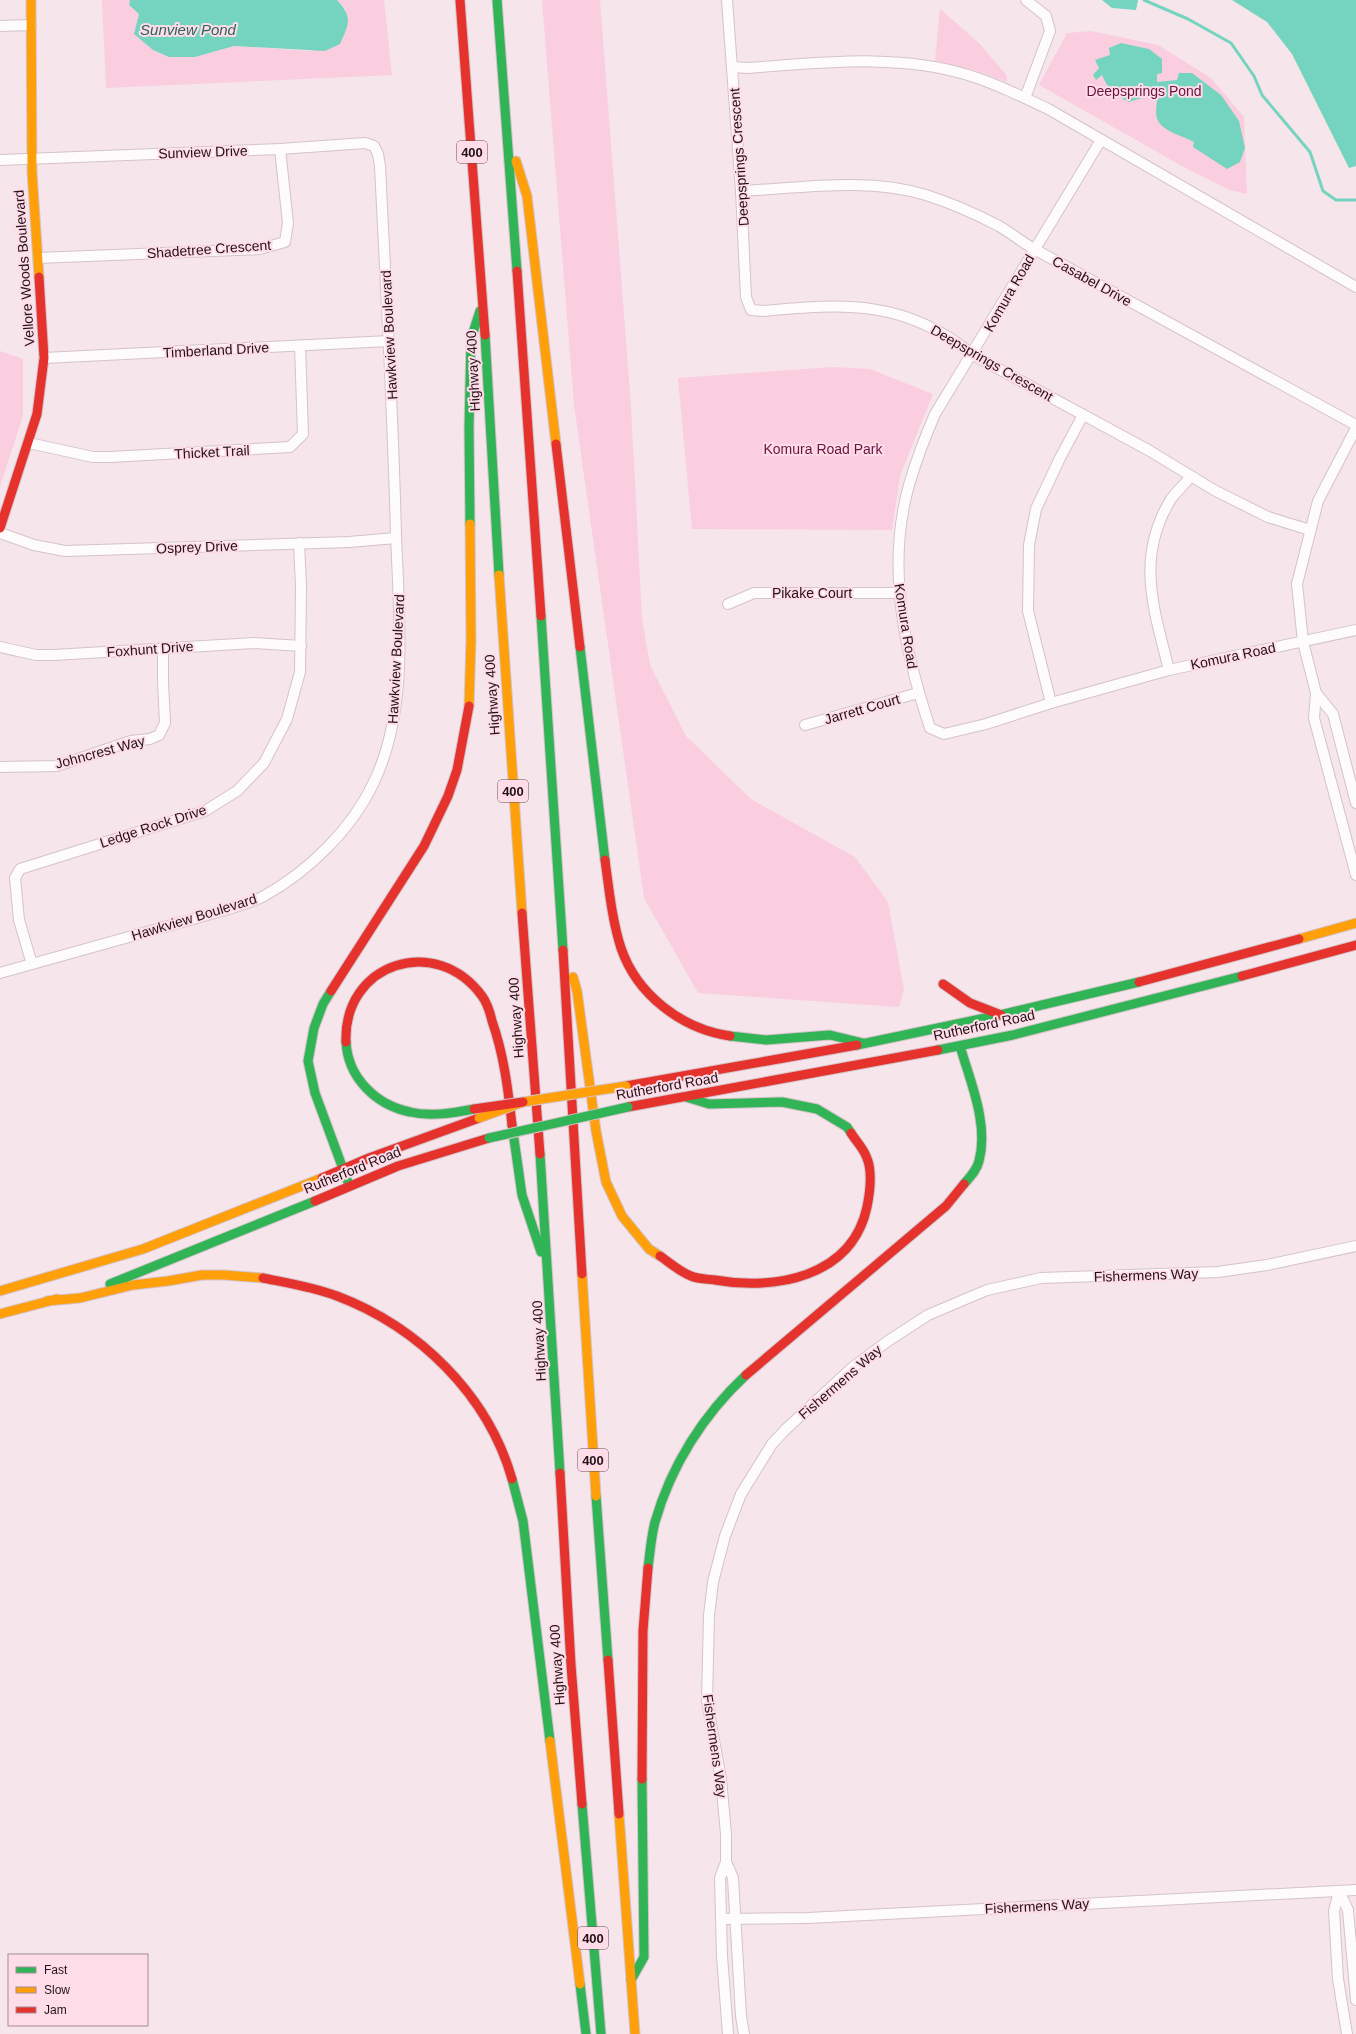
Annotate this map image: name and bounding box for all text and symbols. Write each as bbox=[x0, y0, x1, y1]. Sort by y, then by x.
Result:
water label: Sunview Pond bbox=[140, 21, 237, 38]
park label: Deepsprings Pond bbox=[1086, 83, 1202, 99]
street label: Deepsprings Crescent bbox=[726, 87, 752, 227]
road number: 400 bbox=[457, 141, 487, 163]
street label: Sunview Drive bbox=[158, 142, 248, 162]
street label: Vellore Woods Boulevard bbox=[11, 189, 37, 347]
street label: Shadetree Crescent bbox=[146, 237, 272, 261]
street label: Komura Road bbox=[980, 252, 1038, 334]
street label: Casabel Drive bbox=[1050, 253, 1135, 309]
street label: Hawkview Boulevard bbox=[378, 270, 400, 400]
street label: Deepsprings Crescent bbox=[928, 321, 1056, 405]
street label: Highway 400 bbox=[463, 330, 483, 412]
street label: Timberland Drive bbox=[163, 339, 270, 361]
park label: Komura Road Park bbox=[763, 441, 884, 457]
street label: Thicket Trail bbox=[174, 442, 250, 462]
street label: Osprey Drive bbox=[156, 538, 238, 556]
street label: Komura Road bbox=[891, 582, 921, 670]
street label: Pikake Court bbox=[772, 585, 852, 601]
street label: Hawkview Boulevard bbox=[385, 594, 407, 724]
street label: Foxhunt Drive bbox=[106, 638, 194, 660]
street label: Komura Road bbox=[1189, 639, 1277, 673]
street label: Highway 400 bbox=[481, 654, 503, 736]
street label: Jarrett Court bbox=[822, 691, 902, 727]
street label: Johncrest Way bbox=[53, 732, 147, 772]
road number: 400 bbox=[498, 780, 528, 802]
street label: Ledge Rock Drive bbox=[98, 801, 209, 851]
street label: Hawkview Boulevard bbox=[130, 890, 258, 944]
street label: Highway 400 bbox=[505, 977, 527, 1059]
street label: Rutherford Road bbox=[932, 1006, 1036, 1044]
street label: Rutherford Road bbox=[615, 1069, 719, 1103]
street label: Rutherford Road bbox=[301, 1143, 403, 1197]
street label: Fishermens Way bbox=[1093, 1265, 1199, 1285]
street label: Highway 400 bbox=[529, 1300, 549, 1382]
street label: Fishermens Way bbox=[795, 1342, 885, 1422]
road number: 400 bbox=[578, 1449, 608, 1471]
street label: Highway 400 bbox=[546, 1624, 568, 1706]
street label: Fishermens Way bbox=[700, 1693, 730, 1799]
street label: Fishermens Way bbox=[984, 1895, 1090, 1917]
road number: 400 bbox=[578, 1927, 608, 1949]
legend bbox=[8, 1954, 148, 2026]
text: Fast bbox=[44, 1963, 68, 1977]
text: Slow bbox=[44, 1983, 70, 1997]
text: Jam bbox=[44, 2003, 67, 2017]

